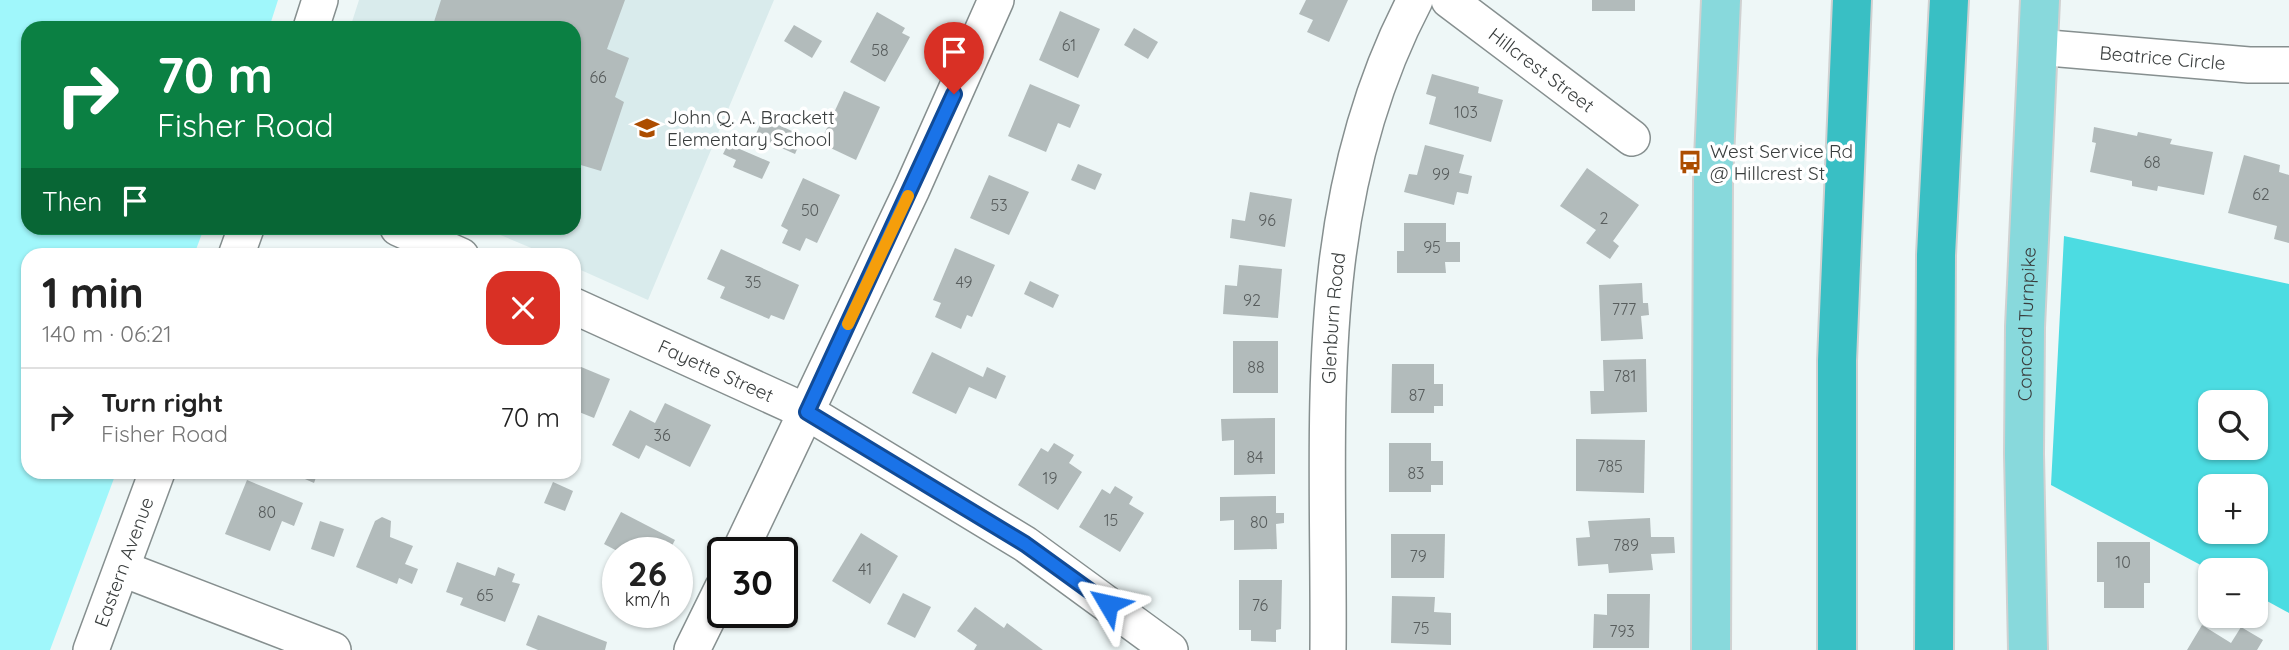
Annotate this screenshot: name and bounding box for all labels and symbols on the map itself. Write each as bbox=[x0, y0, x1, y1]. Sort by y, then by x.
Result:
pin bbox=[924, 22, 984, 94]
street label: Hillcrest Street bbox=[1484, 22, 1599, 117]
house number: 61 bbox=[1062, 35, 1076, 55]
house number: 58 bbox=[871, 40, 889, 60]
street label: Beatrice Circle bbox=[2099, 40, 2227, 75]
house number: 66 bbox=[589, 67, 607, 87]
house number: 103 bbox=[1454, 102, 1478, 122]
place label: John Q. A. Brackett Elementary School bbox=[667, 105, 835, 151]
school or university icon: John Q. A. Brackett Elementary School bbox=[633, 114, 661, 142]
place label: West Service Rd @ Hillcrest St bbox=[1710, 139, 1853, 185]
bus stop icon: West Service Rd @ Hillcrest St bbox=[1676, 148, 1704, 176]
house number: 68 bbox=[2143, 152, 2161, 172]
house number: 99 bbox=[1432, 164, 1450, 184]
house number: 62 bbox=[2252, 184, 2270, 204]
house number: 53 bbox=[990, 195, 1008, 215]
house number: 50 bbox=[801, 200, 819, 220]
house number: 2 bbox=[1600, 208, 1609, 228]
house number: 96 bbox=[1258, 210, 1276, 230]
house number: 95 bbox=[1423, 237, 1441, 257]
street label: Concord Turnpike bbox=[2012, 246, 2041, 401]
street label: Glenburn Road bbox=[1316, 251, 1350, 384]
house number: 35 bbox=[744, 272, 762, 292]
house number: 49 bbox=[955, 272, 973, 292]
house number: 92 bbox=[1243, 290, 1261, 310]
house number: 777 bbox=[1612, 299, 1636, 319]
street label: Fayette Street bbox=[655, 334, 777, 407]
house number: 88 bbox=[1247, 357, 1265, 377]
house number: 781 bbox=[1614, 366, 1636, 386]
house number: 87 bbox=[1409, 385, 1425, 405]
house number: 36 bbox=[654, 425, 671, 445]
house number: 84 bbox=[1246, 447, 1264, 467]
house number: 785 bbox=[1597, 456, 1623, 476]
house number: 83 bbox=[1407, 463, 1425, 483]
house number: 19 bbox=[1043, 468, 1057, 488]
street label: Eastern Avenue bbox=[89, 494, 159, 630]
house number: 80 bbox=[258, 502, 276, 522]
house number: 15 bbox=[1104, 510, 1118, 530]
house number: 80 bbox=[1250, 512, 1268, 532]
house number: 789 bbox=[1613, 535, 1639, 555]
speed limit sign: 30 bbox=[707, 537, 798, 628]
house number: 79 bbox=[1409, 546, 1427, 566]
house number: 10 bbox=[2115, 552, 2131, 572]
house number: 41 bbox=[858, 559, 872, 579]
position arrow bbox=[1071, 567, 1145, 641]
house number: 65 bbox=[476, 585, 494, 605]
house number: 76 bbox=[1252, 595, 1269, 615]
house number: 75 bbox=[1413, 618, 1429, 638]
house number: 793 bbox=[1609, 621, 1635, 641]

